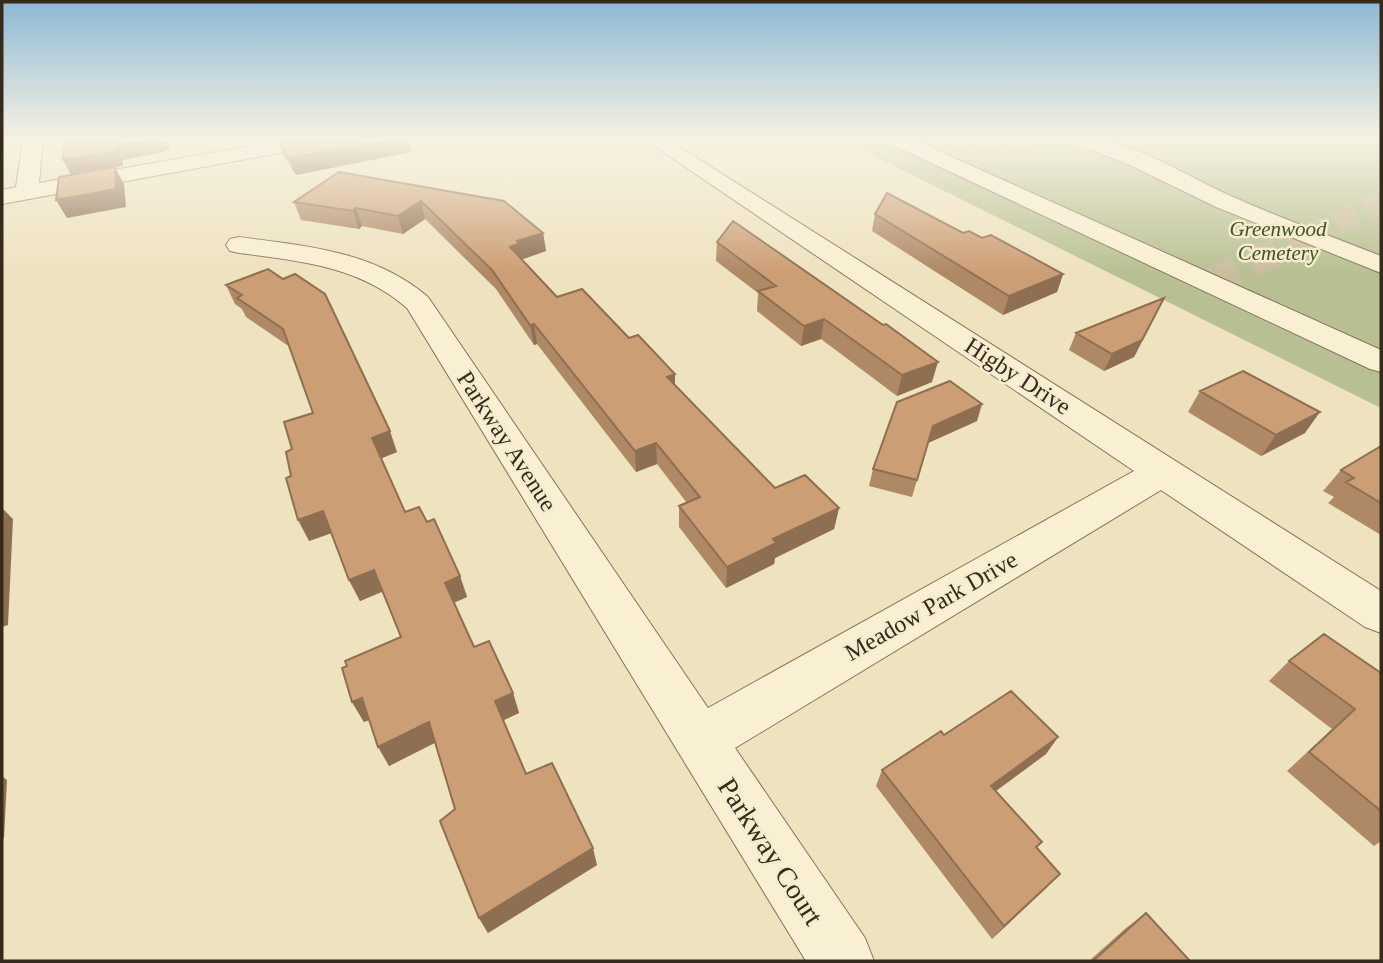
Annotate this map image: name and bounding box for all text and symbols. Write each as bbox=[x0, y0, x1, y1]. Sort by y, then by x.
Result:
park label: Greenwood Cemetery bbox=[1229, 217, 1327, 265]
street label: Higby Drive bbox=[960, 332, 1076, 420]
street label: Parkway Avenue bbox=[452, 366, 562, 516]
street label: Meadow Park Drive bbox=[840, 546, 1022, 666]
street label: Parkway Court bbox=[712, 772, 830, 931]

